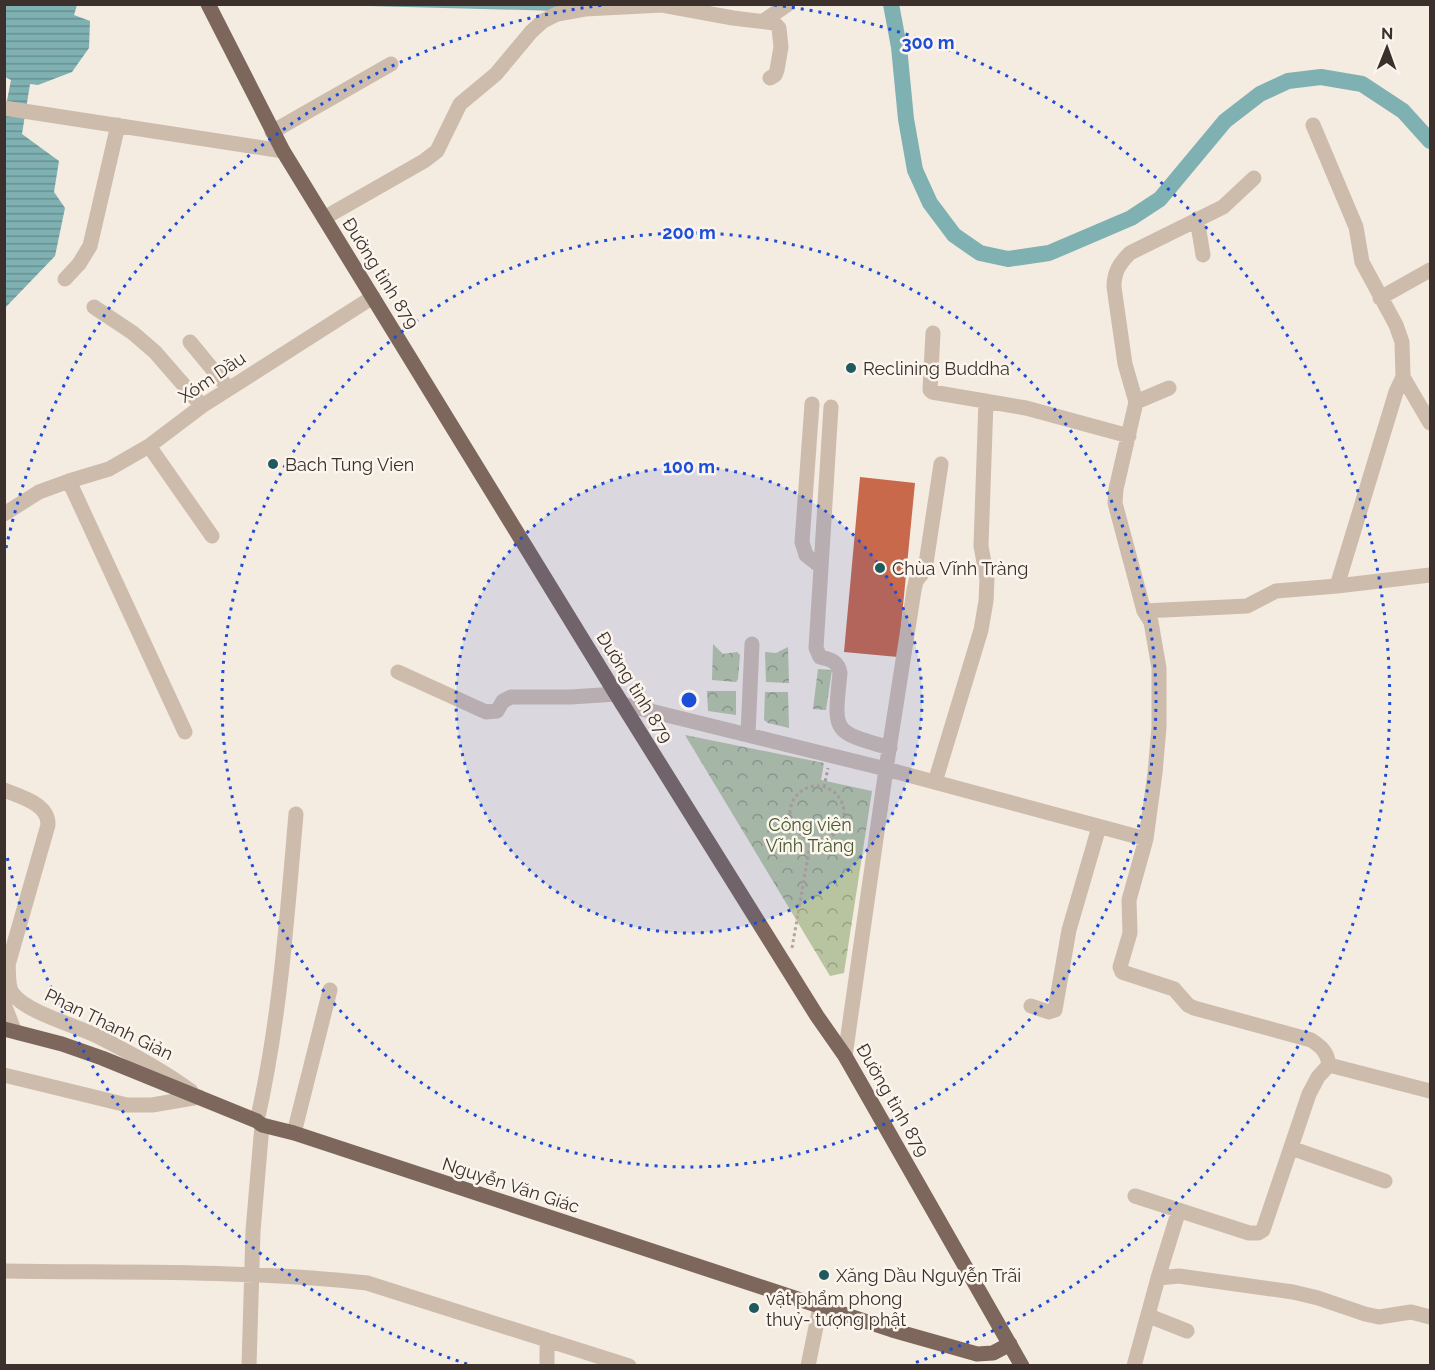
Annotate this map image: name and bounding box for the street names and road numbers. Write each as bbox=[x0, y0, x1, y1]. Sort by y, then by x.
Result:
street label: Đường tỉnh 879 bbox=[338, 214, 424, 332]
street label: Xóm Dầu bbox=[175, 347, 249, 407]
street label: Đường tỉnh 879 bbox=[592, 628, 678, 746]
street label: Phan Thanh Giản bbox=[41, 984, 177, 1064]
street label: Đường tỉnh 879 bbox=[852, 1040, 934, 1160]
street label: Nguyễn Văn Giác bbox=[440, 1153, 582, 1217]

